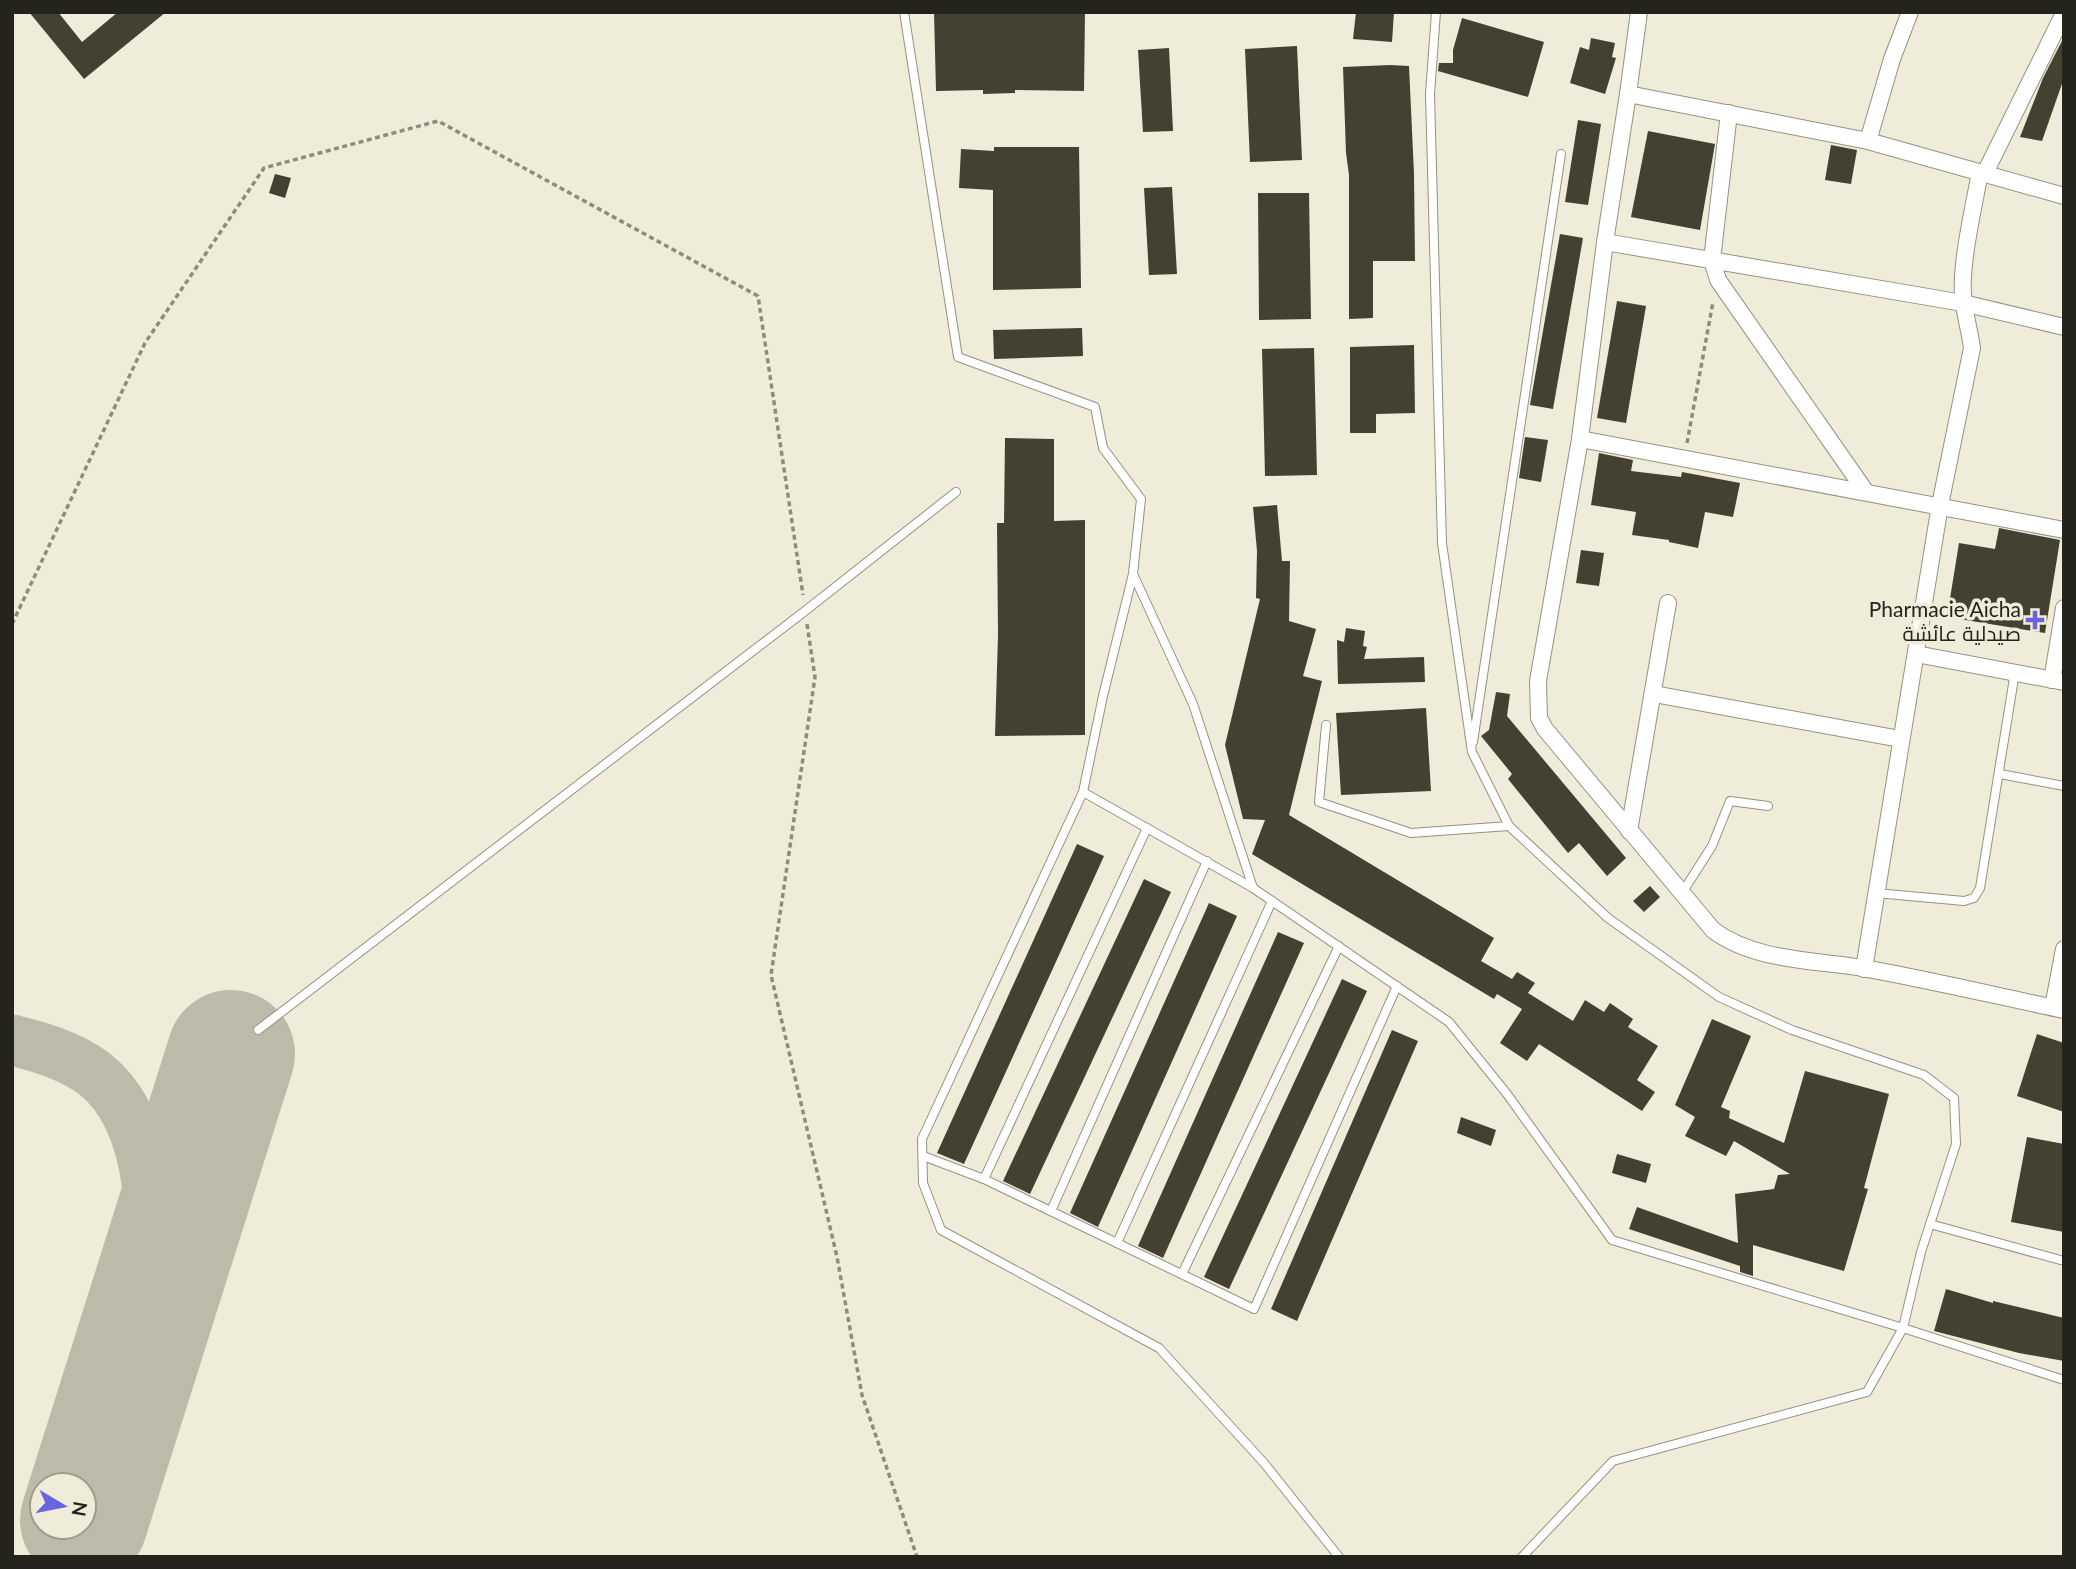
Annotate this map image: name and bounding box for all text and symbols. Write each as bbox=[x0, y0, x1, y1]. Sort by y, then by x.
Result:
place label: Pharmacie Aicha صيدلية عائشة bbox=[1869, 596, 2021, 645]
marker: Pharmacie Aicha صيدلية عائشة bbox=[2027, 612, 2043, 628]
north arrow bbox=[28, 1471, 98, 1541]
text: N bbox=[68, 1500, 93, 1518]

